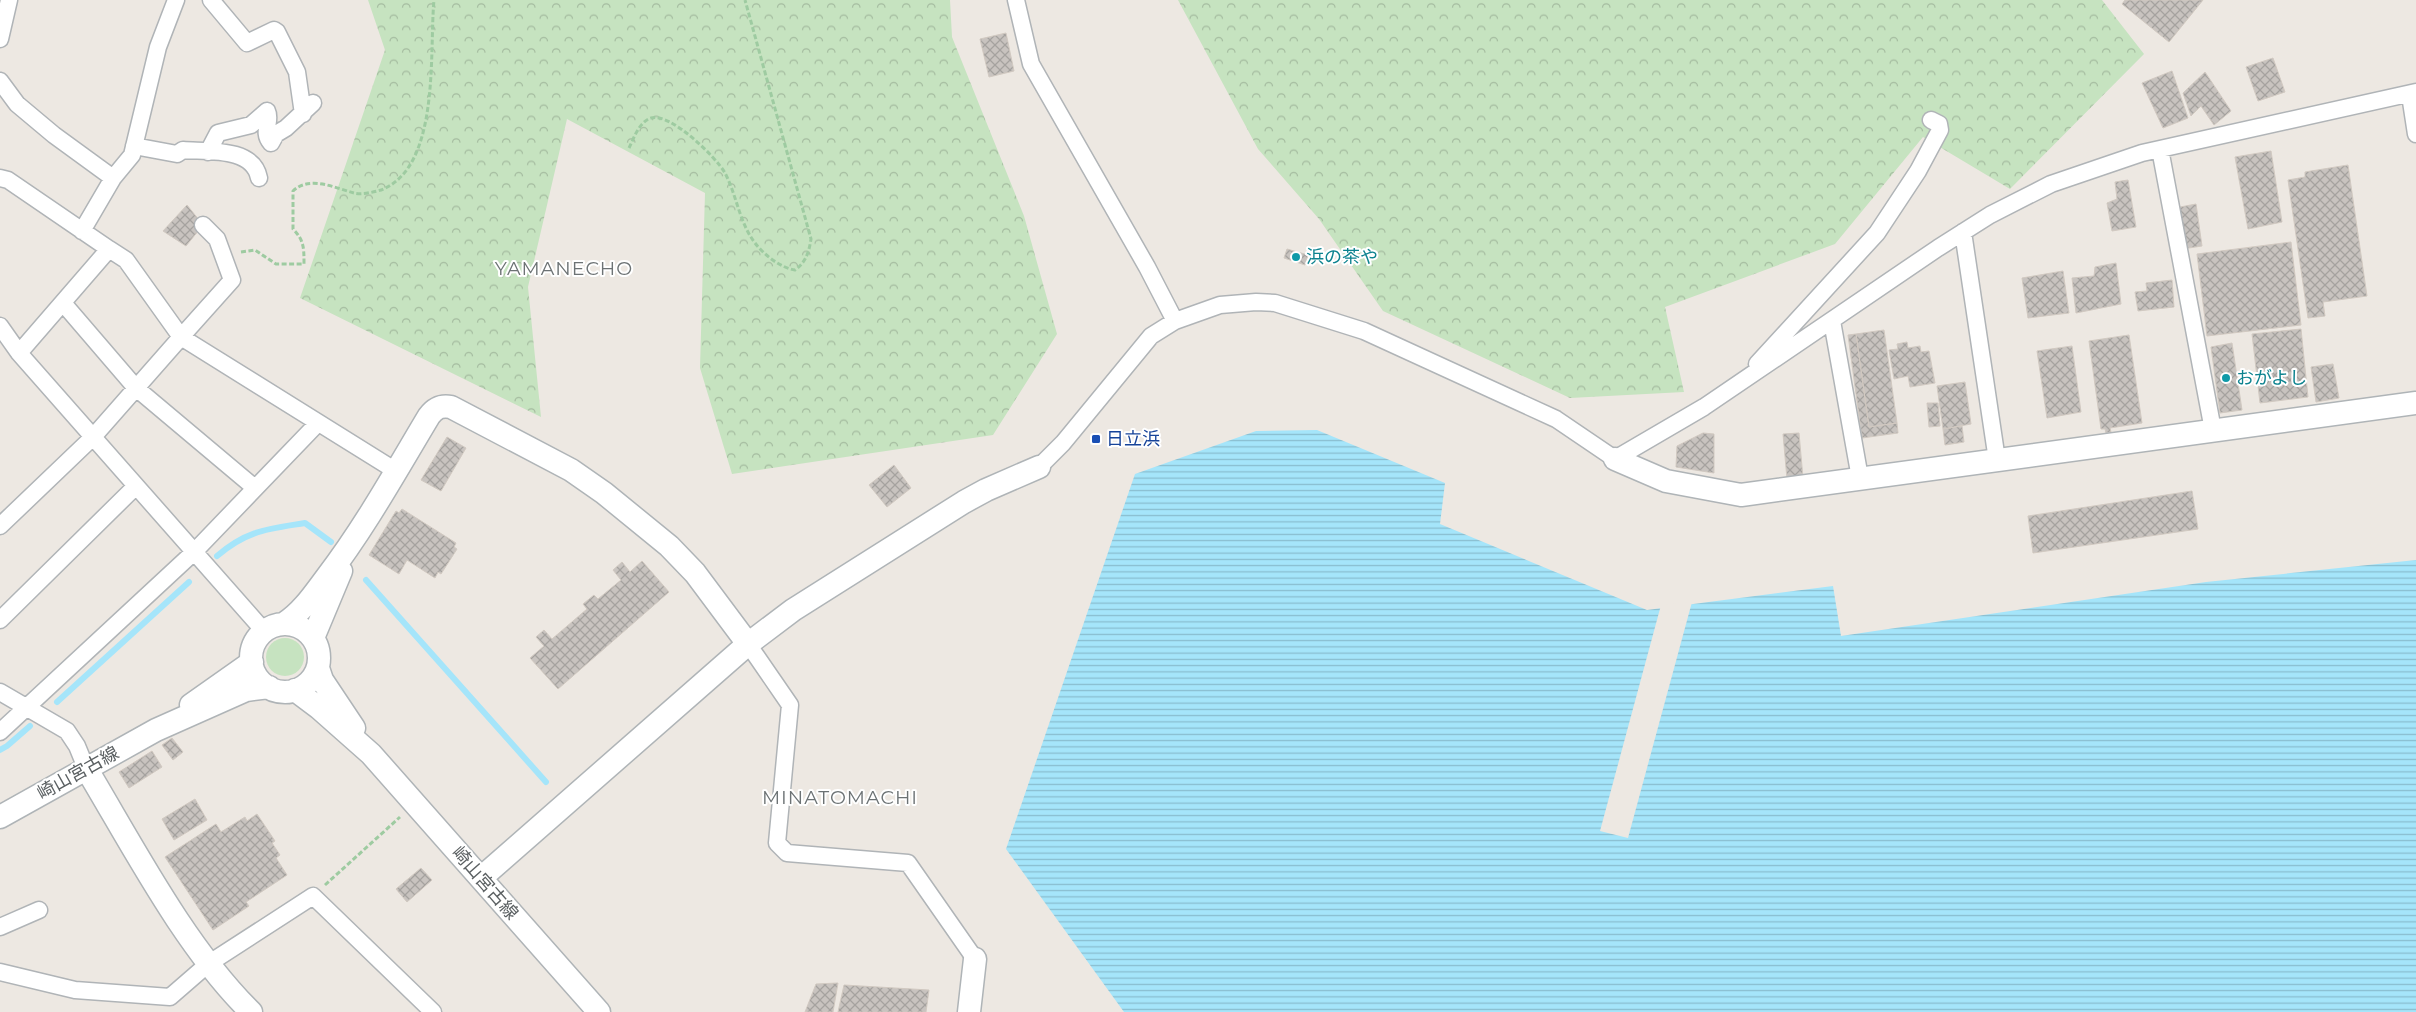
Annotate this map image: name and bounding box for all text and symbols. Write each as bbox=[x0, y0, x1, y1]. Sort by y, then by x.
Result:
place label: 浜の茶や bbox=[1306, 246, 1378, 268]
marker: 浜の茶や bbox=[1290, 251, 1302, 263]
district label: YAMANECHO bbox=[495, 257, 633, 280]
place label: おがよし bbox=[2236, 367, 2307, 389]
marker: おがよし bbox=[2220, 372, 2232, 384]
place label: 日立浜 bbox=[1106, 428, 1160, 450]
marker: 日立浜 bbox=[1090, 433, 1102, 445]
street label: 崎山宮古線 bbox=[33, 742, 123, 804]
district label: MINATOMACHI bbox=[762, 786, 918, 809]
street label: 崎山宮古線 bbox=[447, 842, 523, 924]

